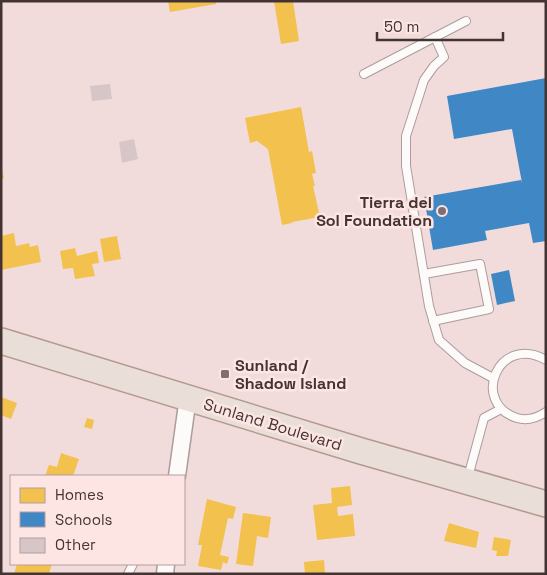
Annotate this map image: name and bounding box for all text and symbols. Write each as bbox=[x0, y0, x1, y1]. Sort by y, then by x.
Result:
scale bar bbox=[377, 10, 503, 42]
text: 50 m bbox=[384, 17, 419, 36]
place label: Tierra del Sol Foundation bbox=[316, 192, 432, 231]
marker: Tierra del Sol Foundation bbox=[436, 205, 448, 217]
place label: Sunland / Shadow Island bbox=[235, 355, 346, 394]
marker: Sunland / Shadow Island bbox=[219, 368, 231, 380]
street label: Sunland Boulevard bbox=[201, 393, 345, 456]
legend bbox=[10, 475, 185, 565]
text: Homes bbox=[55, 485, 104, 504]
text: Schools bbox=[55, 510, 113, 529]
text: Other bbox=[55, 535, 96, 554]

